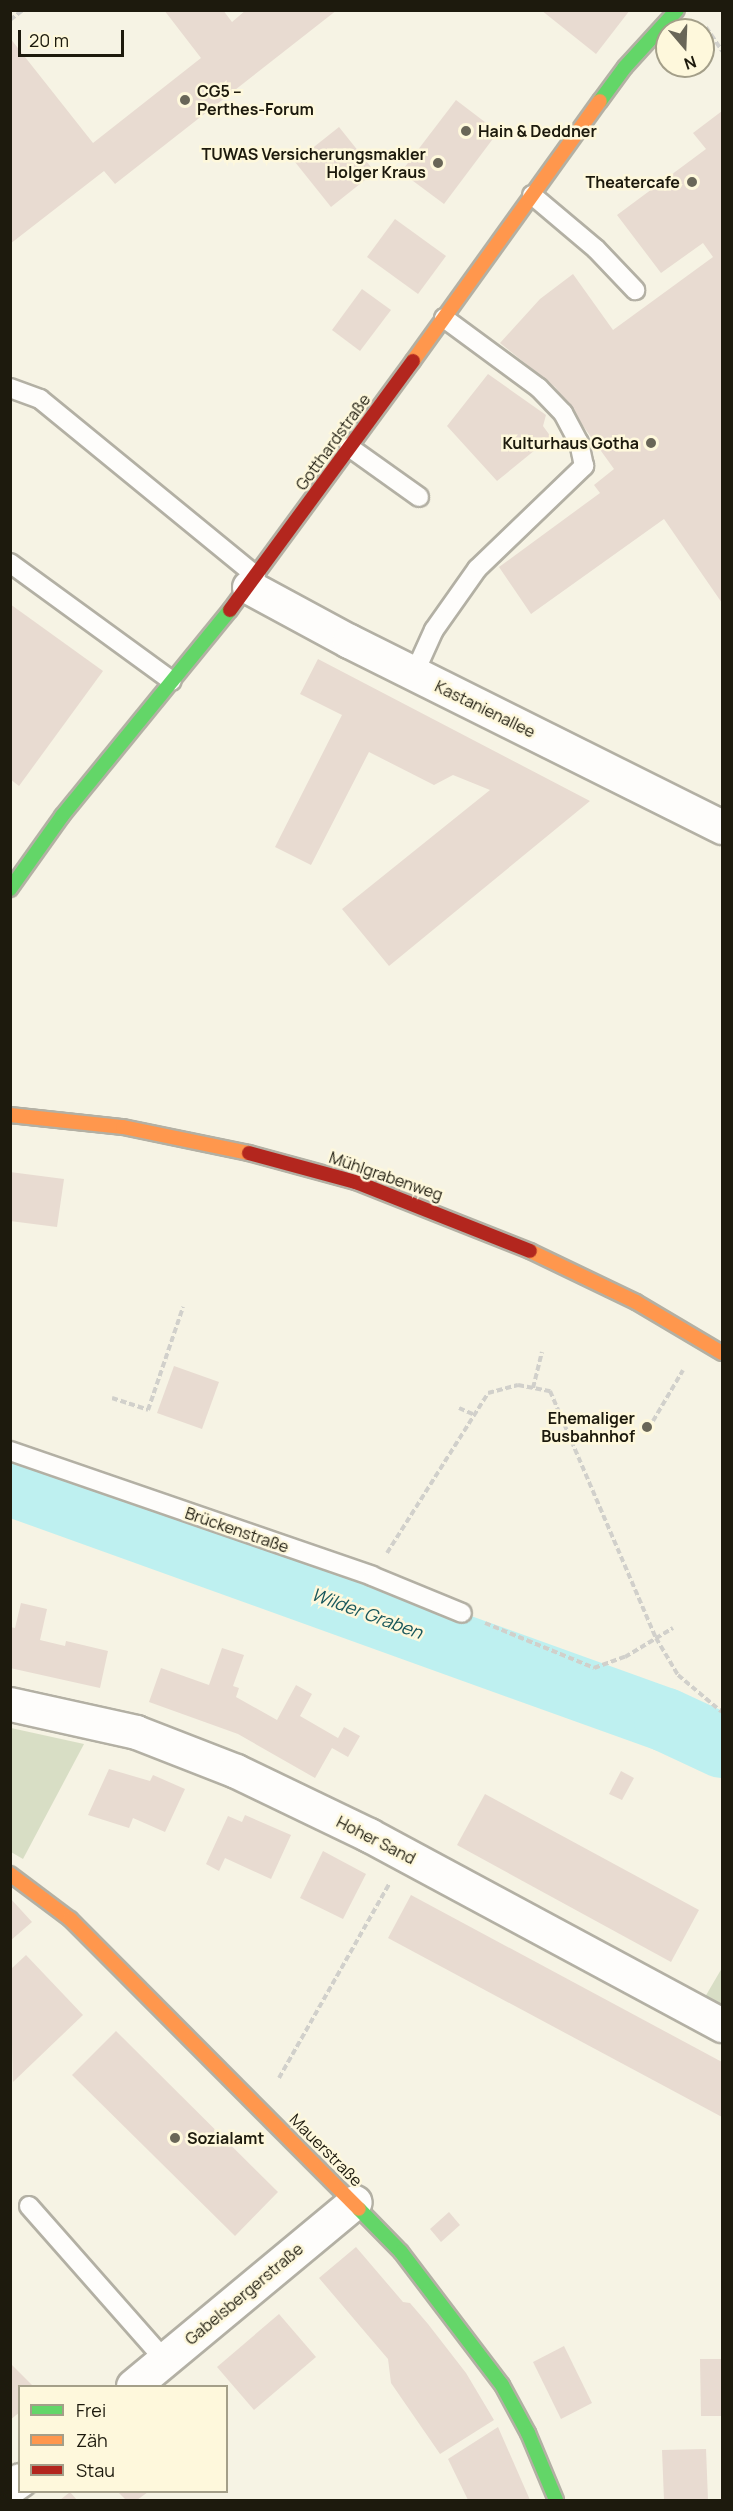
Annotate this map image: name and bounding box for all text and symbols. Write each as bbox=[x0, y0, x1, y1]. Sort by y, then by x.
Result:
scale bar bbox=[21, 18, 128, 56]
north arrow bbox=[655, 18, 715, 78]
text: 20 m bbox=[29, 28, 69, 52]
text: N bbox=[681, 51, 699, 75]
place label: CG5 – Perthes-Forum bbox=[197, 81, 314, 119]
marker: CG5 – Perthes-Forum bbox=[178, 93, 192, 107]
place label: Hain & Deddner bbox=[478, 121, 597, 141]
marker: Hain & Deddner bbox=[459, 124, 473, 138]
place label: TUWAS Versicherungsmakler Holger Kraus bbox=[202, 144, 426, 182]
marker: TUWAS Versicherungsmakler Holger Kraus bbox=[431, 156, 445, 170]
place label: Theatercafe bbox=[586, 172, 680, 192]
marker: Theatercafe bbox=[685, 175, 699, 189]
street label: Gotthardstraße bbox=[292, 390, 374, 494]
place label: Kulturhaus Gotha bbox=[503, 433, 639, 453]
marker: Kulturhaus Gotha bbox=[644, 436, 658, 450]
street label: Kastanienallee bbox=[432, 676, 538, 742]
street label: Mühlgrabenweg bbox=[327, 1148, 445, 1204]
place label: Ehemaliger Busbahnhof bbox=[541, 1408, 635, 1446]
marker: Ehemaliger Busbahnhof bbox=[640, 1420, 654, 1434]
street label: Brückenstraße bbox=[183, 1503, 291, 1557]
water label: Wilder Graben bbox=[309, 1583, 425, 1643]
street label: Hoher Sand bbox=[333, 1812, 419, 1868]
street label: Mauerstraße bbox=[286, 2110, 366, 2190]
place label: Sozialamt bbox=[187, 2128, 264, 2148]
marker: Sozialamt bbox=[168, 2131, 182, 2145]
street label: Gabelsbergerstraße bbox=[181, 2239, 307, 2349]
legend bbox=[18, 2385, 228, 2493]
text: Frei bbox=[76, 2398, 106, 2422]
text: Zäh bbox=[76, 2428, 108, 2452]
text: Stau bbox=[76, 2458, 115, 2482]

